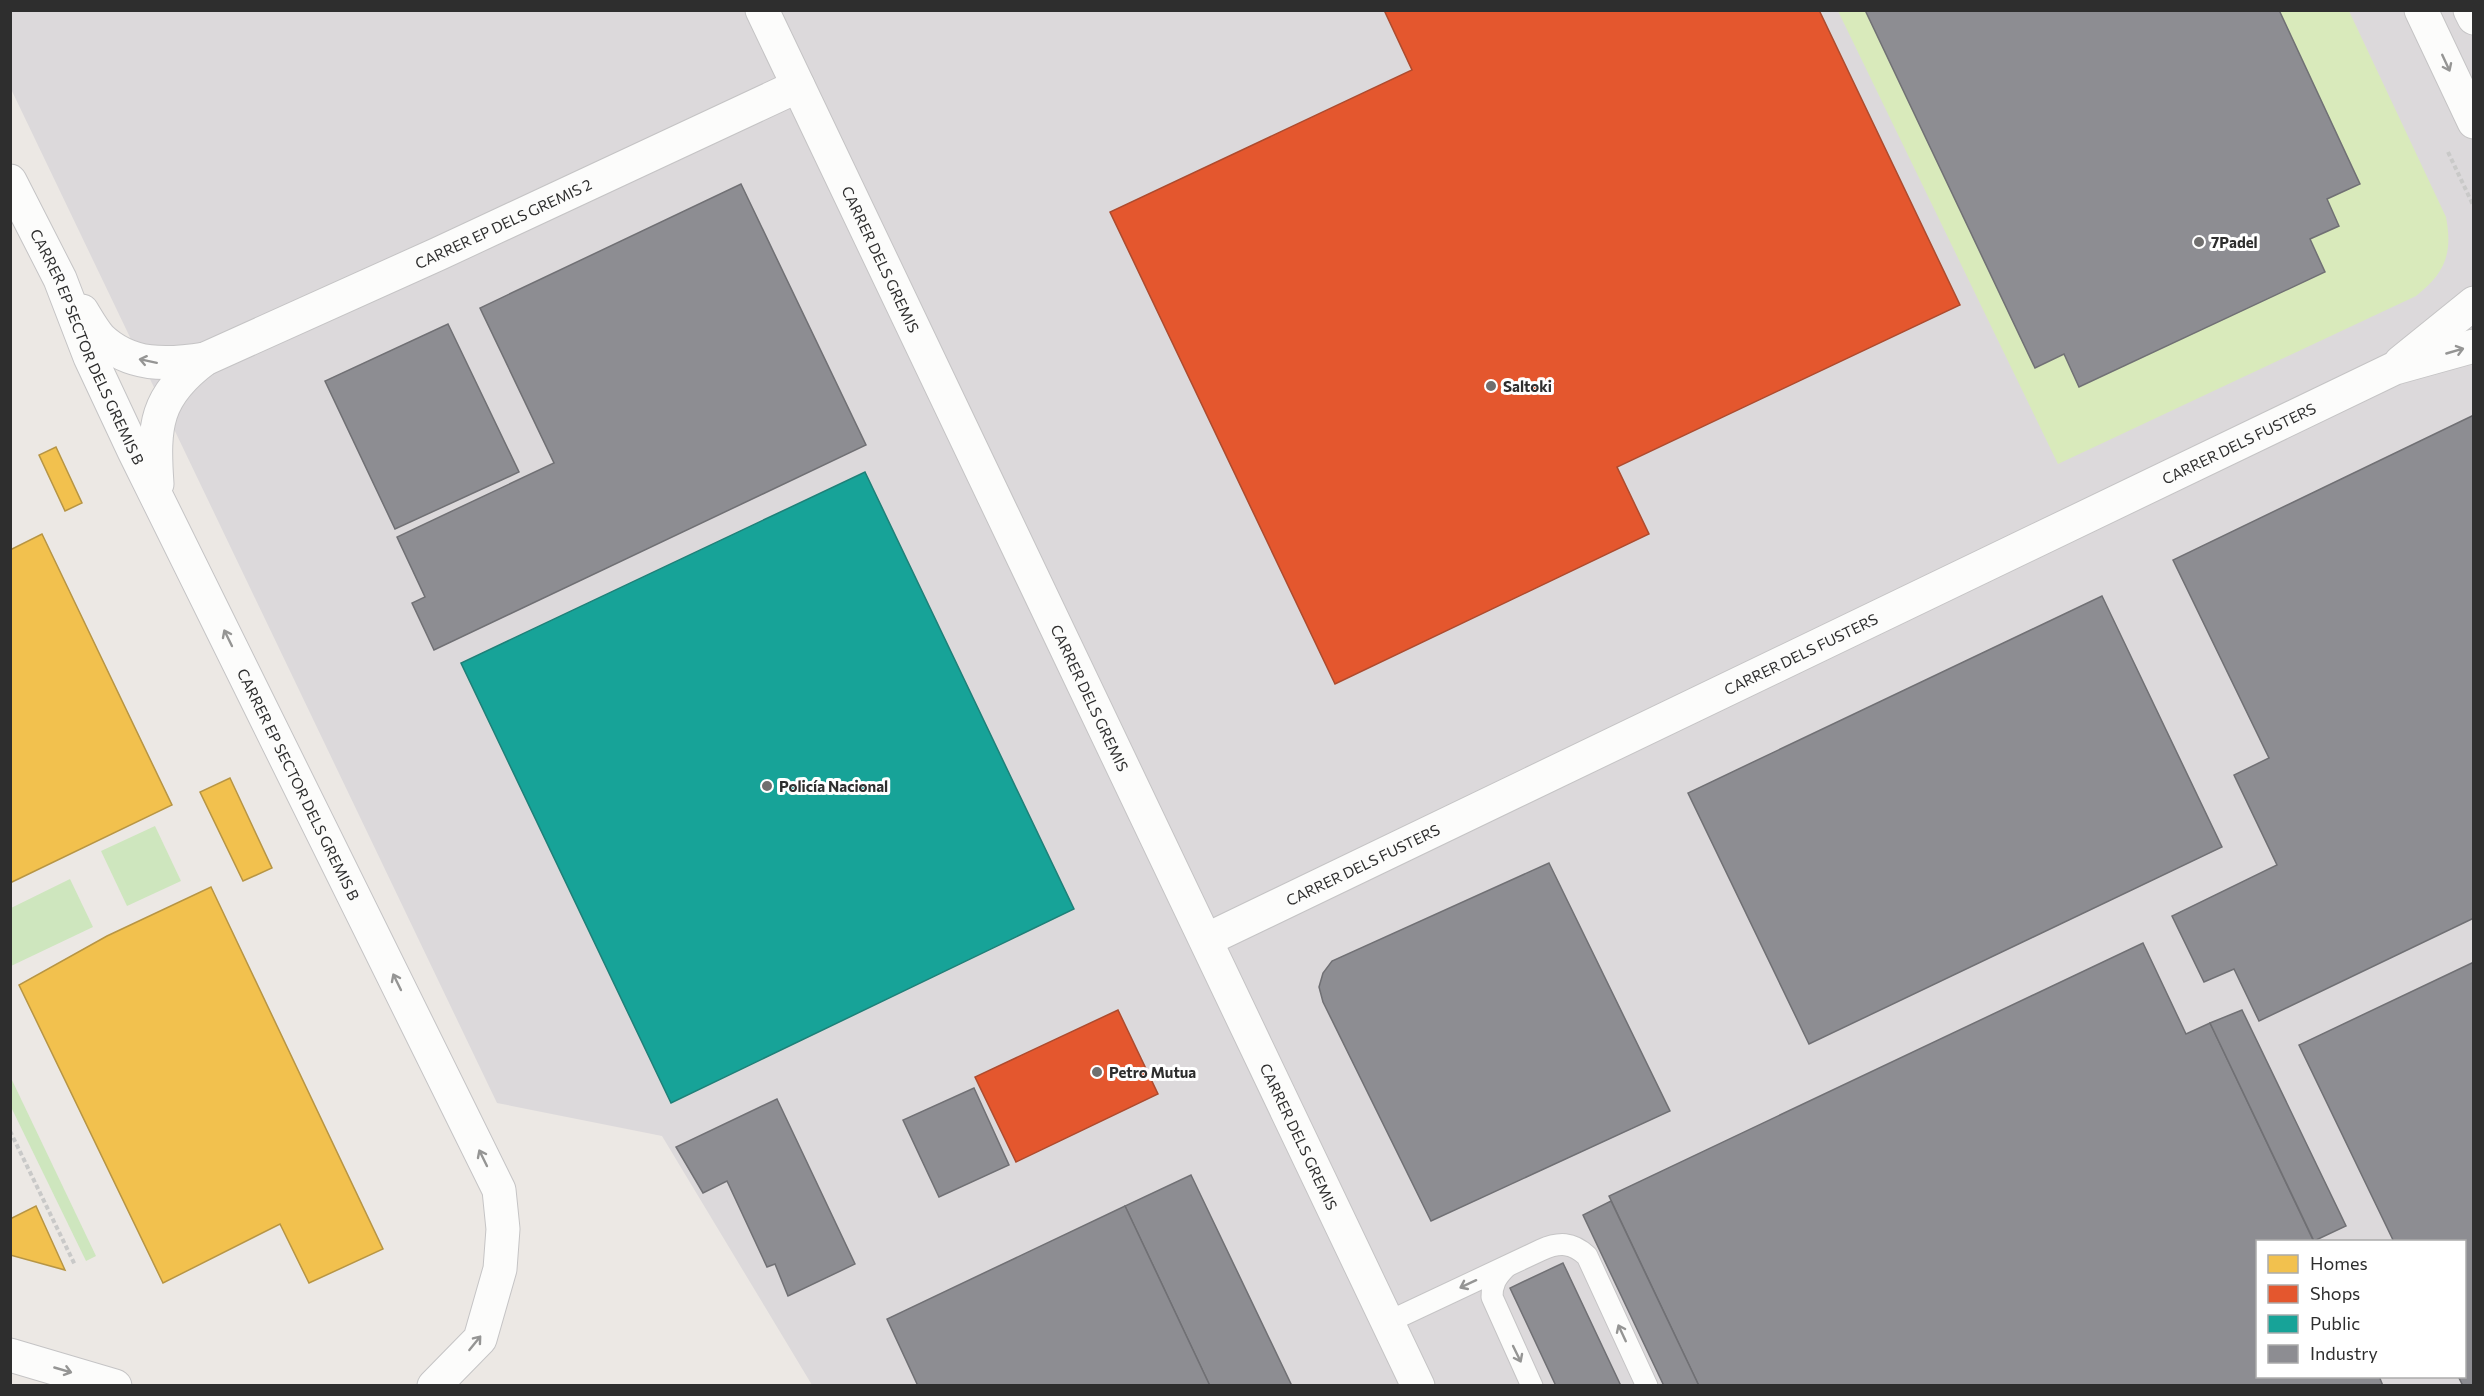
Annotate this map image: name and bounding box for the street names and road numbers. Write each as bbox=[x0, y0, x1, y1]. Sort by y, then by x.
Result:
street label: CARRER EP DELS GREMIS 2 bbox=[412, 175, 594, 272]
street label: CARRER DELS GREMIS bbox=[838, 183, 923, 335]
street label: CARRER EP SECTOR DELS GREMIS B bbox=[27, 226, 148, 468]
street label: CARRER DELS FUSTERS bbox=[2159, 398, 2319, 488]
street label: CARRER DELS FUSTERS bbox=[1721, 609, 1881, 699]
street label: CARRER DELS GREMIS bbox=[1047, 622, 1133, 774]
street label: CARRER EP SECTOR DELS GREMIS B bbox=[234, 665, 364, 903]
street label: CARRER DELS FUSTERS bbox=[1283, 820, 1443, 909]
street label: CARRER DELS GREMIS bbox=[1256, 1060, 1342, 1213]

